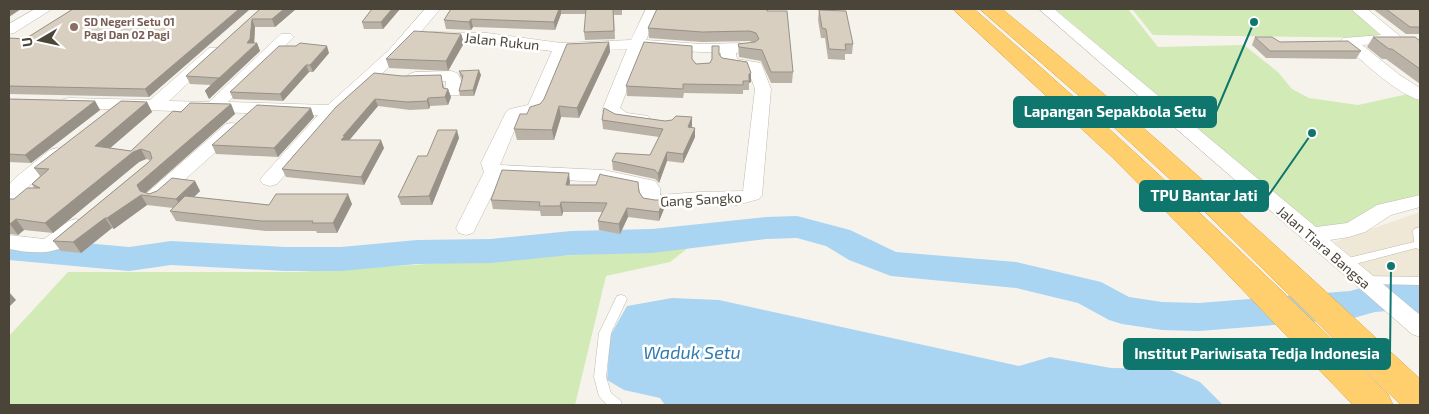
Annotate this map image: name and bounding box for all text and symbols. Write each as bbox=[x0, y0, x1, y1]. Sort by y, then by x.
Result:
north arrow bbox=[15, 15, 65, 65]
place label: SD Negeri Setu 01 Pagi Dan 02 Pagi bbox=[84, 15, 175, 41]
marker: SD Negeri Setu 01 Pagi Dan 02 Pagi bbox=[68, 21, 80, 33]
street label: Jalan Rukun bbox=[464, 29, 540, 53]
text: U bbox=[18, 36, 36, 48]
callout: Lapangan Sepakbola Setu bbox=[1014, 97, 1216, 127]
text: Lapangan Sepakbola Setu bbox=[1024, 102, 1206, 120]
callout: TPU Bantar Jati bbox=[1140, 181, 1268, 211]
text: TPU Bantar Jati bbox=[1150, 186, 1258, 204]
street label: Gang Sangko bbox=[660, 188, 742, 210]
street label: Jalan Tiara Bangsa bbox=[1274, 202, 1374, 292]
callout: Institut Pariwisata Tedja Indonesia bbox=[1124, 339, 1390, 369]
water label: Waduk Setu bbox=[643, 341, 741, 363]
text: Institut Pariwisata Tedja Indonesia bbox=[1134, 344, 1380, 362]

